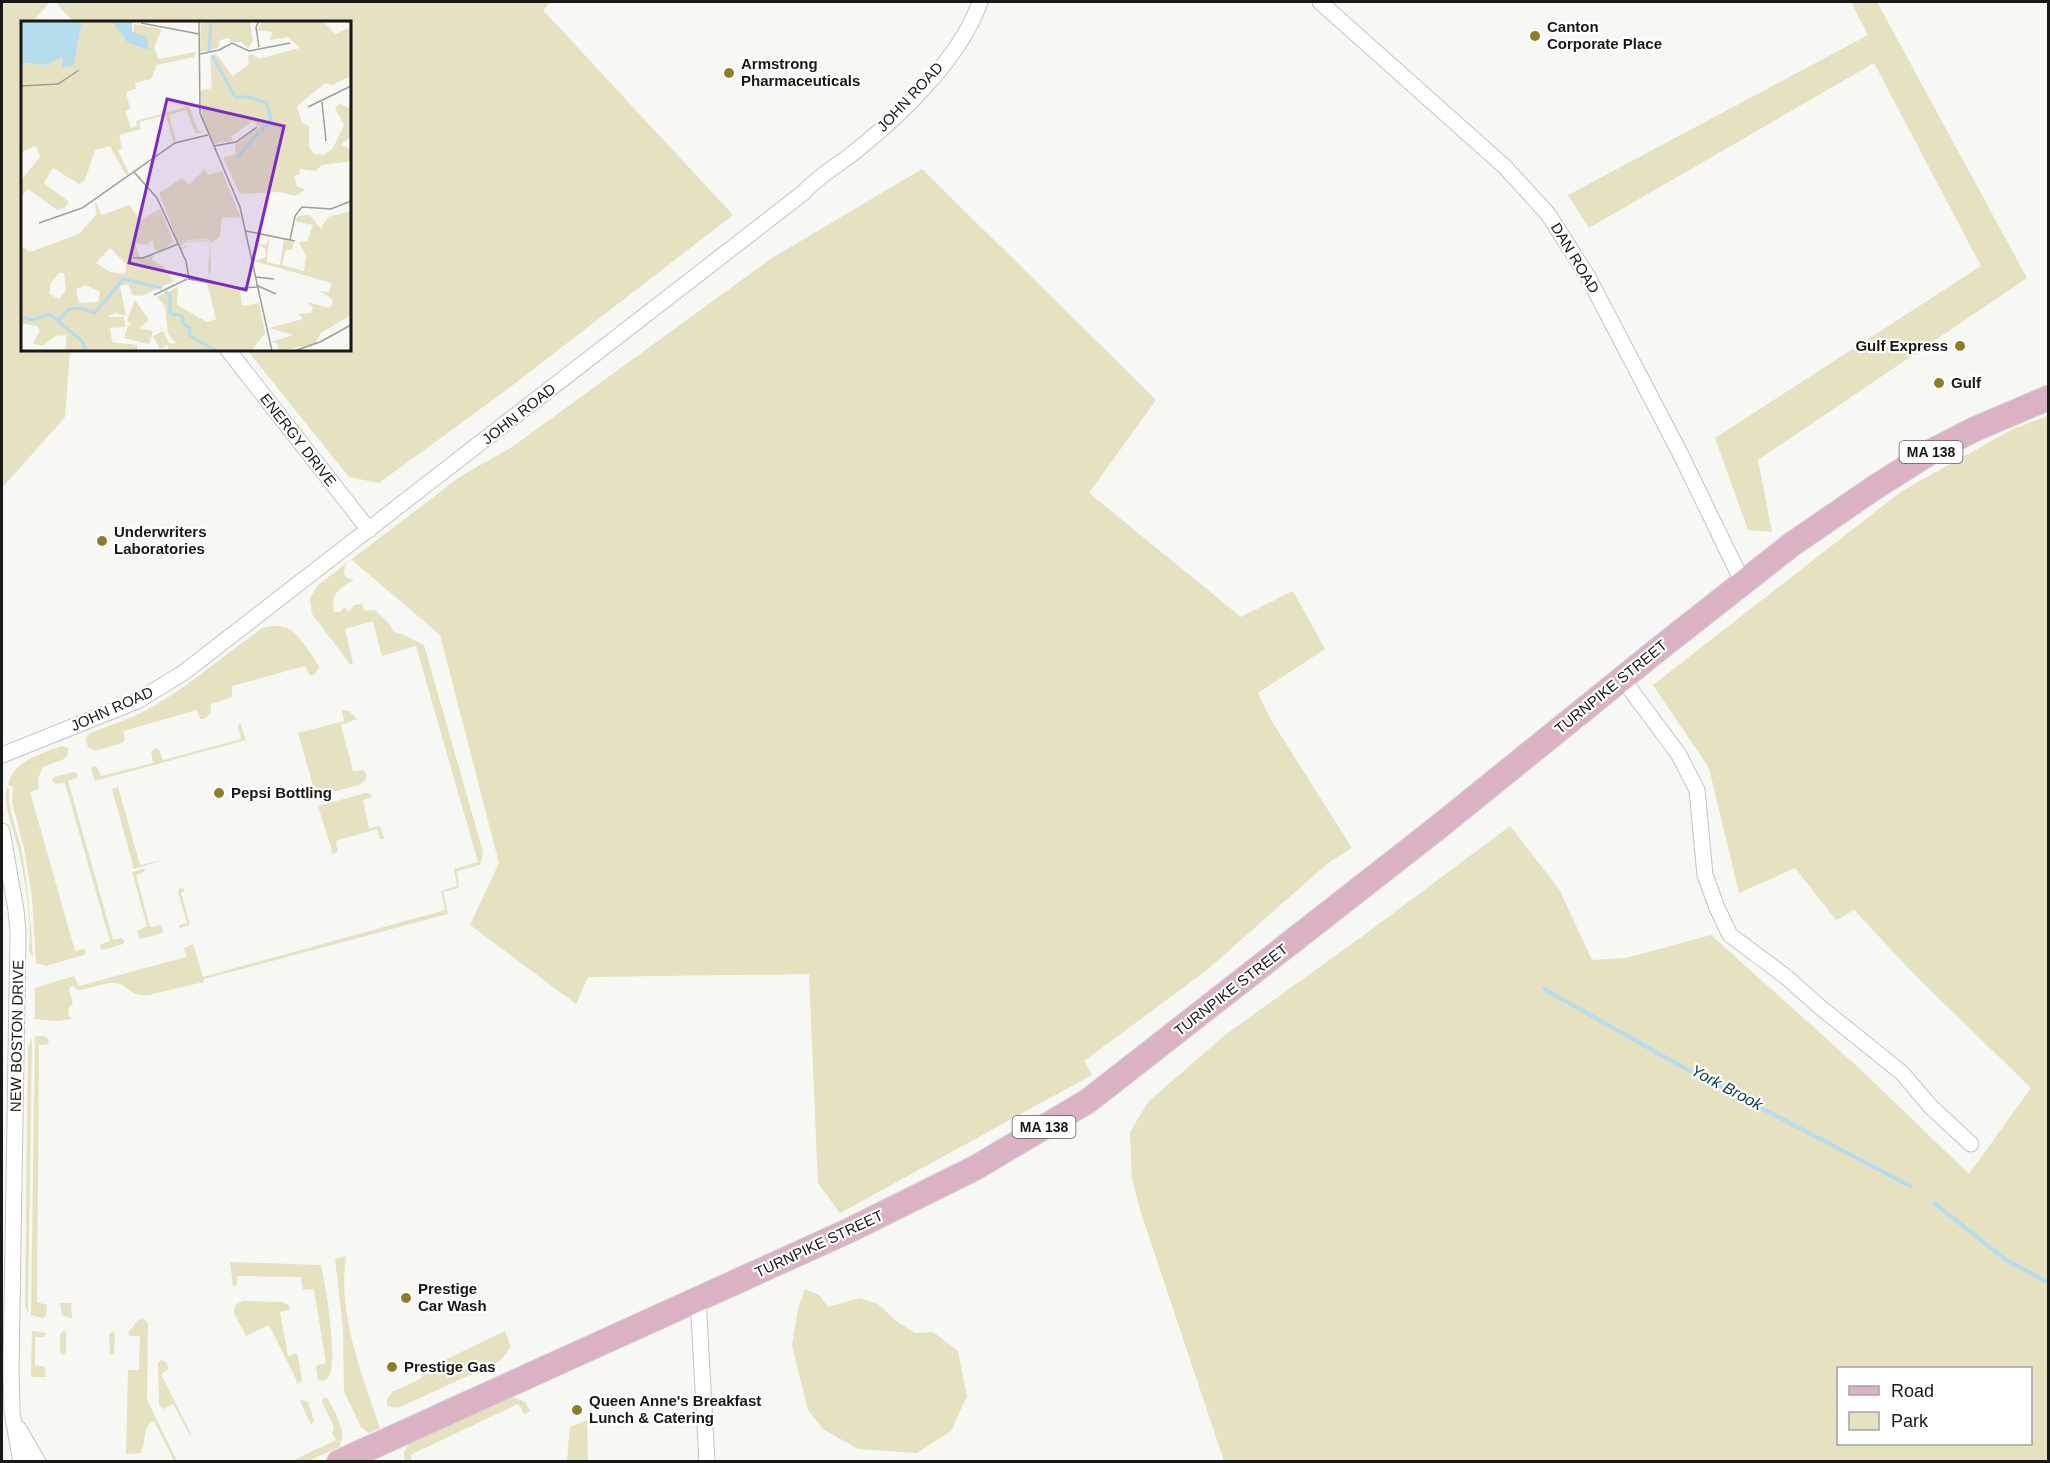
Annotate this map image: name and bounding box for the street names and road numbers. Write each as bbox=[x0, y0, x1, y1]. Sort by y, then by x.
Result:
street label: JOHN ROAD bbox=[873, 58, 946, 135]
street label: DAN ROAD bbox=[1548, 219, 1603, 296]
street label: JOHN ROAD bbox=[479, 380, 559, 447]
street label: ENERGY DRIVE bbox=[257, 390, 340, 489]
road number: MA 138 bbox=[1900, 441, 1962, 463]
street label: TURNPIKE STREET bbox=[1551, 636, 1670, 737]
street label: JOHN ROAD bbox=[68, 683, 156, 734]
street label: TURNPIKE STREET bbox=[1171, 940, 1291, 1039]
street label: NEW BOSTON DRIVE bbox=[7, 960, 26, 1112]
road number: MA 138 bbox=[1012, 1116, 1076, 1138]
street label: TURNPIKE STREET bbox=[752, 1206, 885, 1281]

